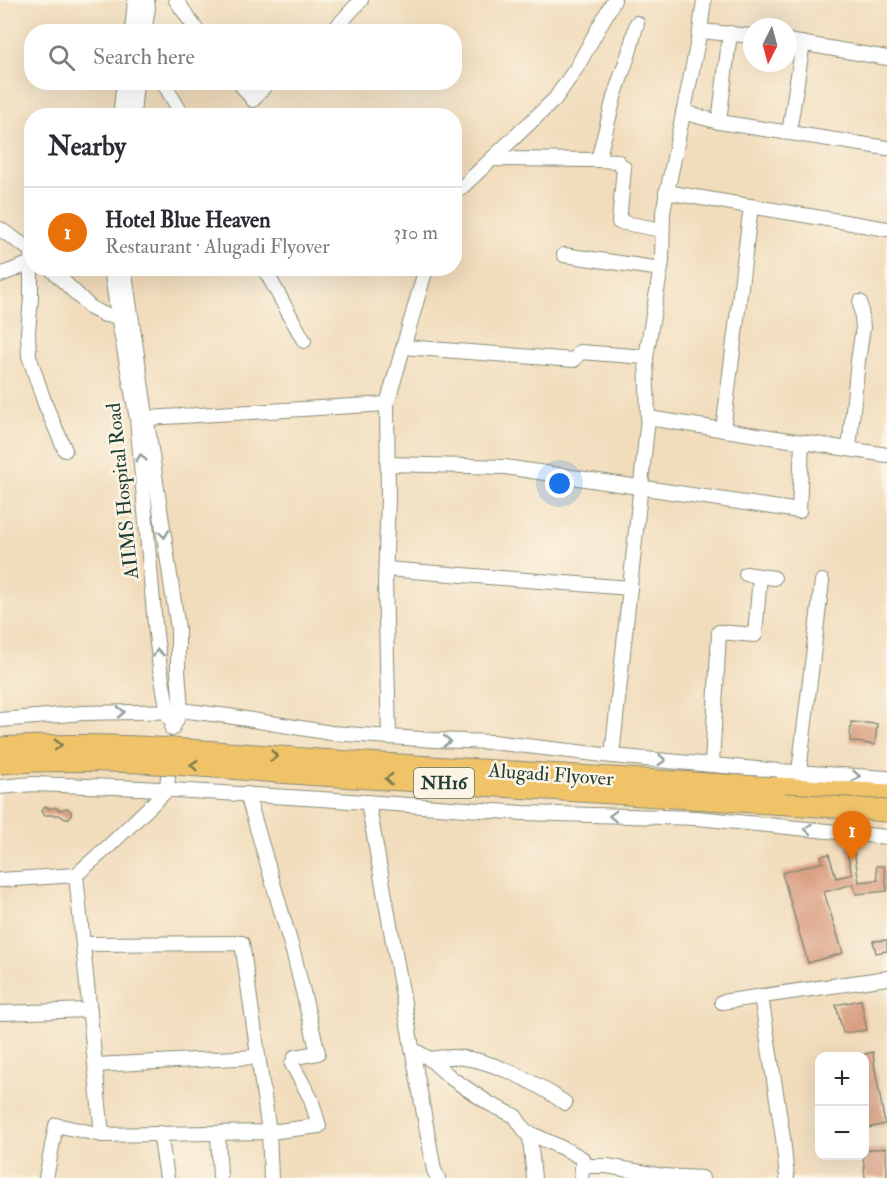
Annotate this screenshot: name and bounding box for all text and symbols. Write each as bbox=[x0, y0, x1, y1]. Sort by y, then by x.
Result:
north arrow bbox=[743, 18, 797, 72]
search box bbox=[24, 24, 462, 90]
icon: search bbox=[45, 41, 78, 74]
text: Search here bbox=[93, 43, 195, 71]
text: Nearby bbox=[48, 131, 126, 163]
text: Hotel Blue Heaven bbox=[105, 206, 271, 234]
text: 1 bbox=[64, 220, 71, 245]
text: 310 m bbox=[393, 220, 438, 245]
text: Restaurant · Alugadi Flyover bbox=[105, 234, 330, 259]
street label: AIIMS Hospital Road bbox=[101, 401, 145, 581]
one-way arrow bbox=[134, 454, 147, 463]
your location bbox=[545, 469, 574, 498]
one-way arrow bbox=[157, 529, 169, 539]
one-way arrow bbox=[152, 648, 165, 657]
one-way arrow bbox=[117, 705, 126, 718]
one-way arrow bbox=[443, 735, 452, 747]
one-way arrow bbox=[54, 739, 63, 751]
one-way arrow bbox=[269, 749, 279, 762]
one-way arrow bbox=[658, 753, 667, 766]
street label: Alugadi Flyover bbox=[486, 758, 615, 791]
one-way arrow bbox=[190, 759, 199, 772]
road number: NH16 bbox=[414, 768, 474, 798]
one-way arrow bbox=[852, 769, 861, 782]
one-way arrow bbox=[384, 773, 393, 786]
one-way arrow bbox=[609, 810, 618, 822]
pin: 1 bbox=[832, 812, 872, 861]
one-way arrow bbox=[803, 823, 812, 836]
map controls bbox=[815, 1052, 869, 1160]
button: + bbox=[815, 1052, 869, 1106]
button: − bbox=[815, 1106, 869, 1160]

